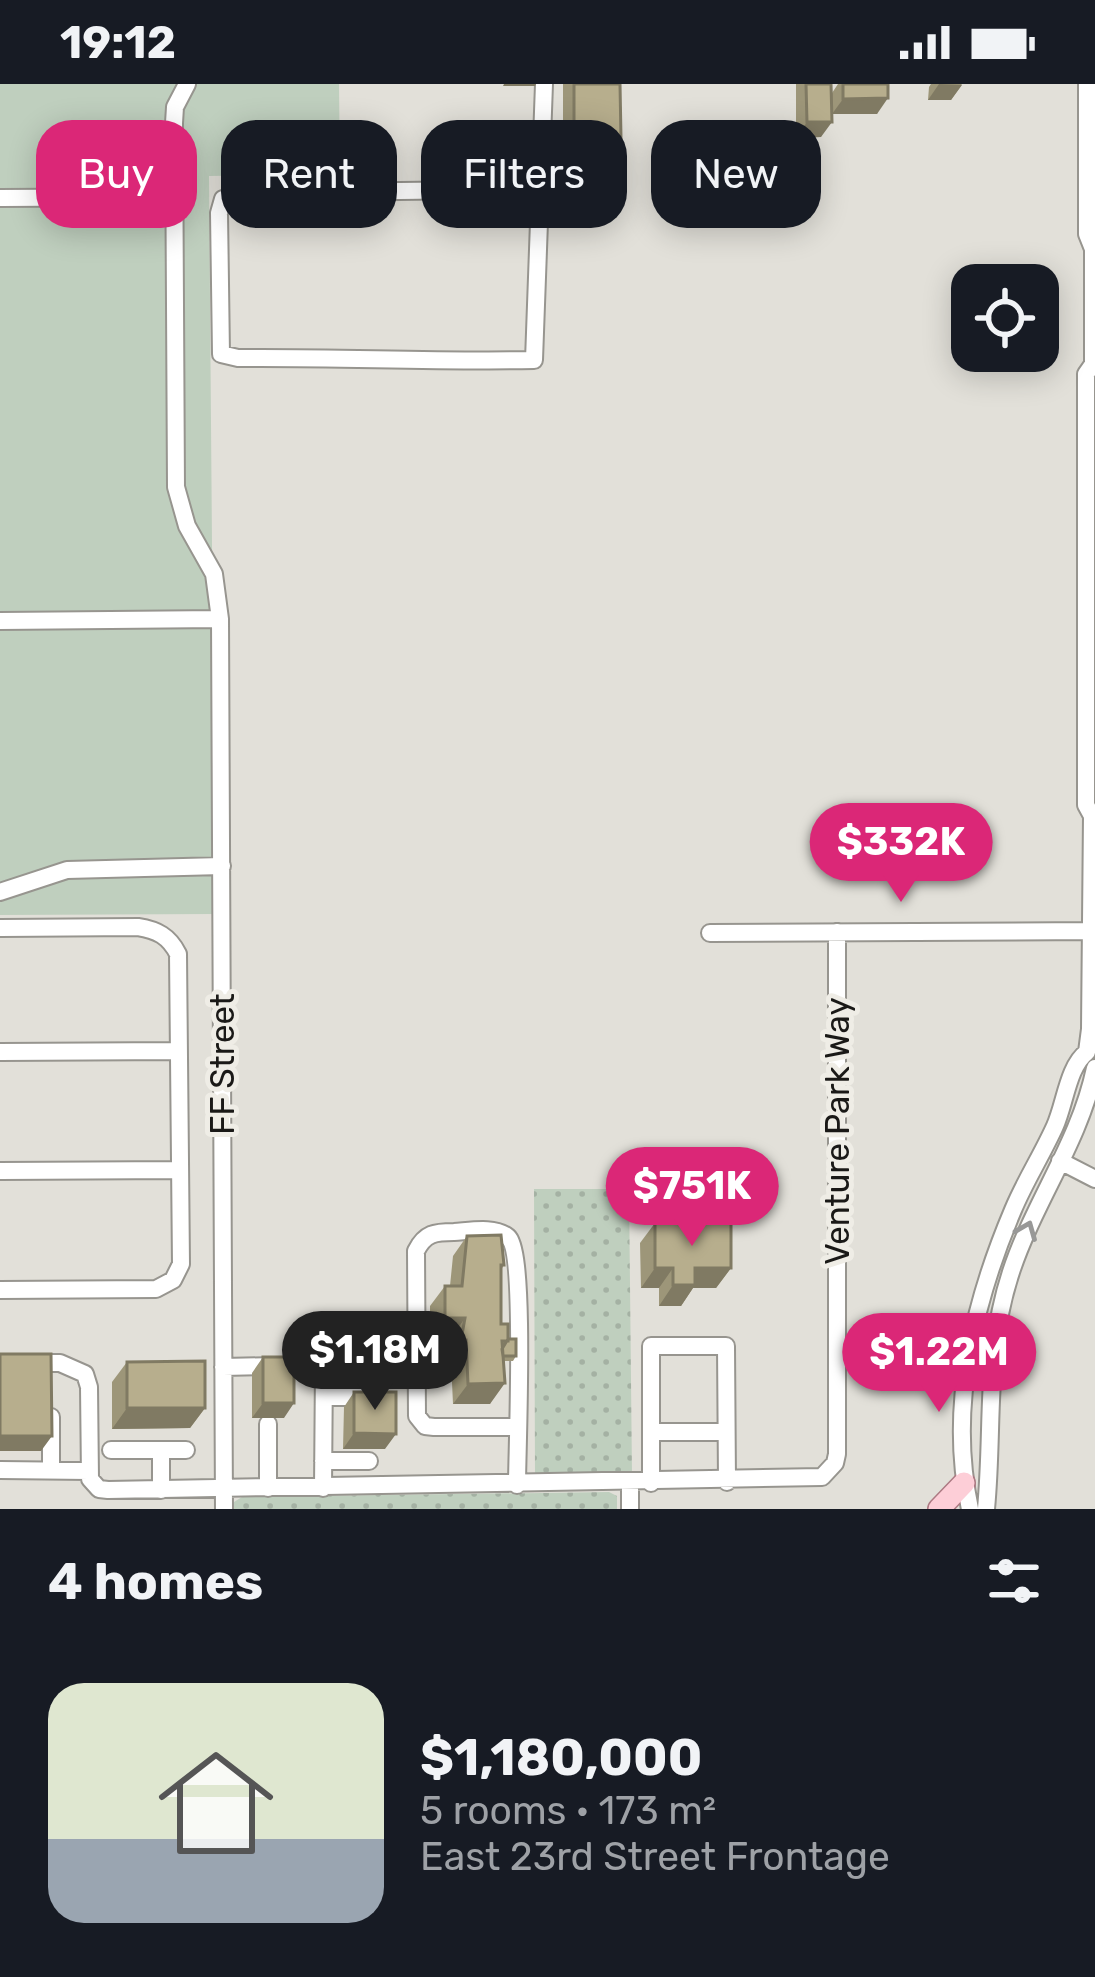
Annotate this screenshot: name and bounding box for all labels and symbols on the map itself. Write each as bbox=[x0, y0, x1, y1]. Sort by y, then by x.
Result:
pin: $332K bbox=[817, 803, 985, 905]
street label: FF Street bbox=[203, 993, 242, 1135]
street label: Venture Park Way bbox=[818, 997, 857, 1265]
pin: $751K bbox=[608, 1147, 776, 1249]
one-way arrow bbox=[1013, 1220, 1037, 1241]
pin: $1.18M bbox=[277, 1311, 473, 1413]
pin: $1.22M bbox=[841, 1313, 1037, 1415]

